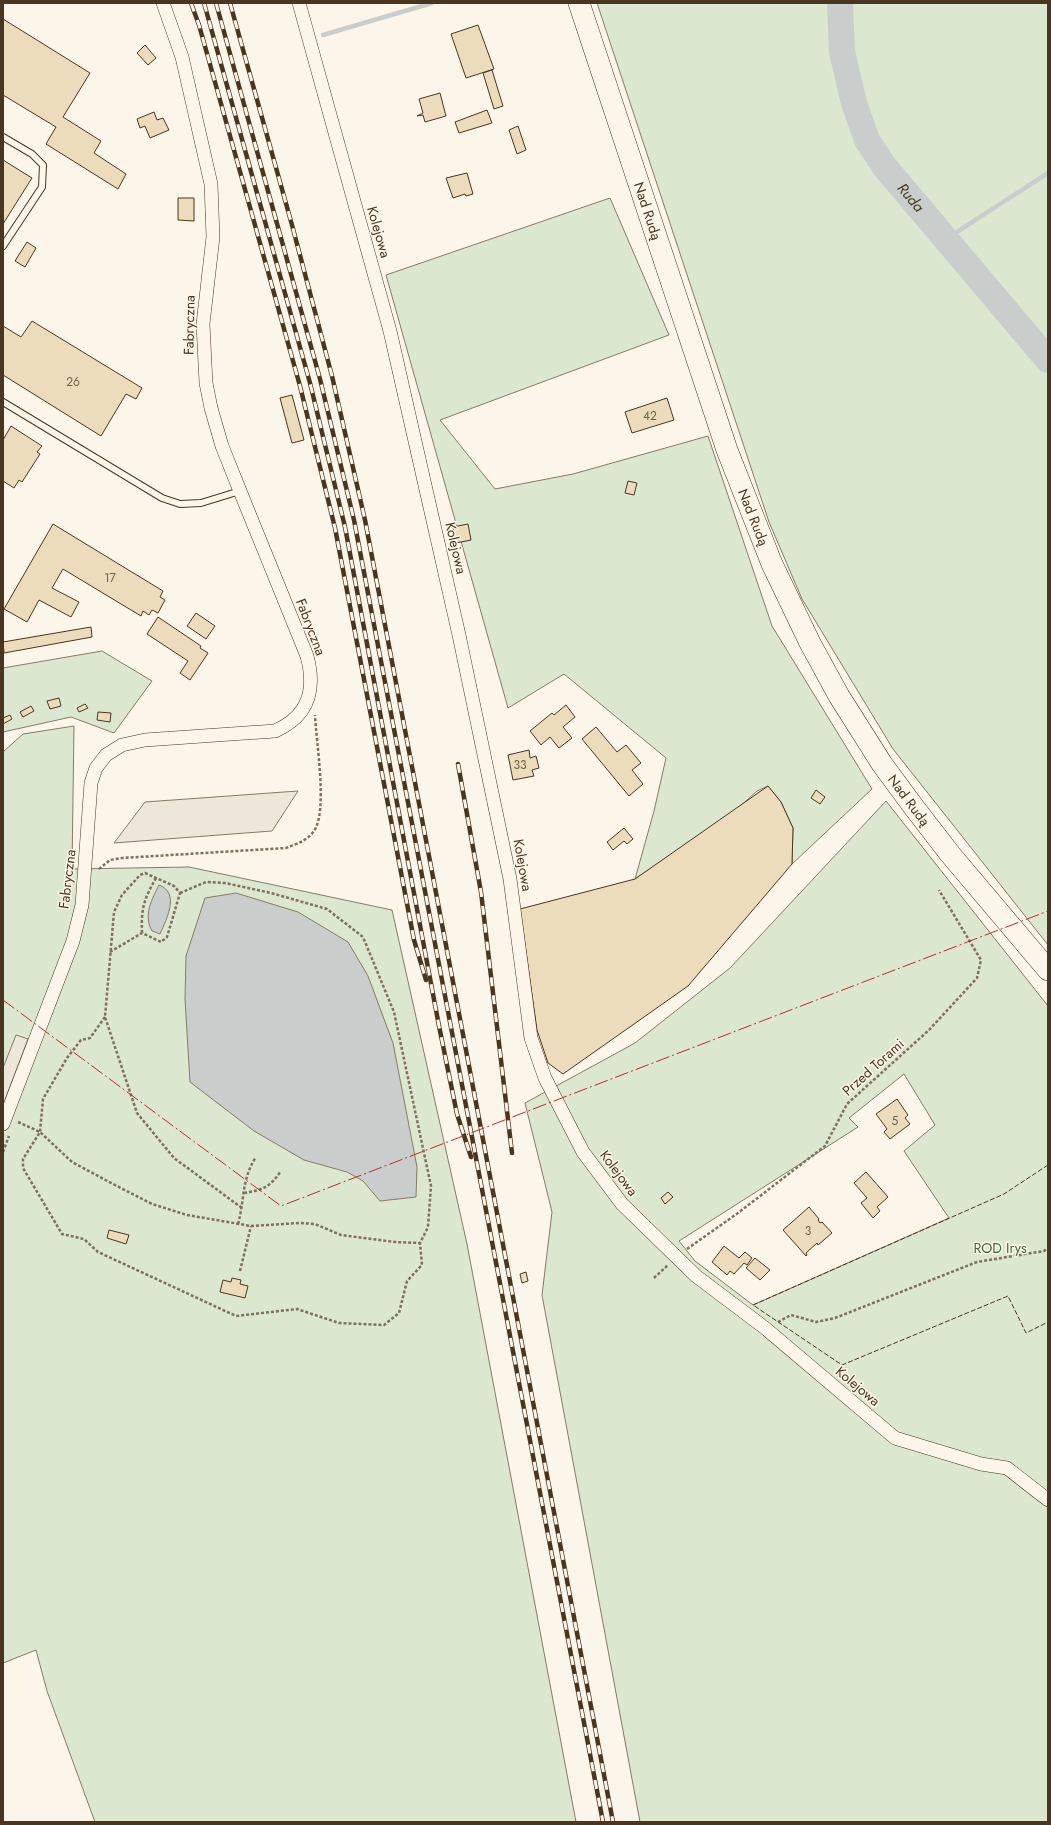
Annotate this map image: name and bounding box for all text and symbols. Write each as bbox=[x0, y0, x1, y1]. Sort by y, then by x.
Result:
water label: Ruda bbox=[892, 178, 930, 218]
street label: Nad Rudą bbox=[629, 179, 667, 243]
street label: Kolejowa bbox=[362, 204, 396, 260]
street label: Fabryczna bbox=[178, 295, 200, 355]
house number: 26 bbox=[66, 373, 80, 391]
house number: 42 bbox=[643, 407, 657, 425]
street label: Nad Rudą bbox=[733, 486, 774, 549]
street label: Kolejowa bbox=[440, 520, 472, 576]
house number: 17 bbox=[104, 569, 117, 587]
street label: Fabryczna bbox=[291, 596, 331, 658]
house number: 33 bbox=[513, 756, 527, 774]
street label: Nad Rudą bbox=[883, 770, 935, 830]
street label: Kolejowa bbox=[509, 837, 537, 893]
street label: Fabryczna bbox=[53, 848, 81, 910]
street label: Przed Torami bbox=[838, 1034, 908, 1100]
house number: 5 bbox=[892, 1112, 899, 1130]
street label: Kolejowa bbox=[595, 1146, 643, 1200]
house number: 3 bbox=[805, 1222, 812, 1240]
park label: ROD Irys bbox=[973, 1238, 1027, 1258]
street label: Kolejowa bbox=[831, 1361, 885, 1411]

